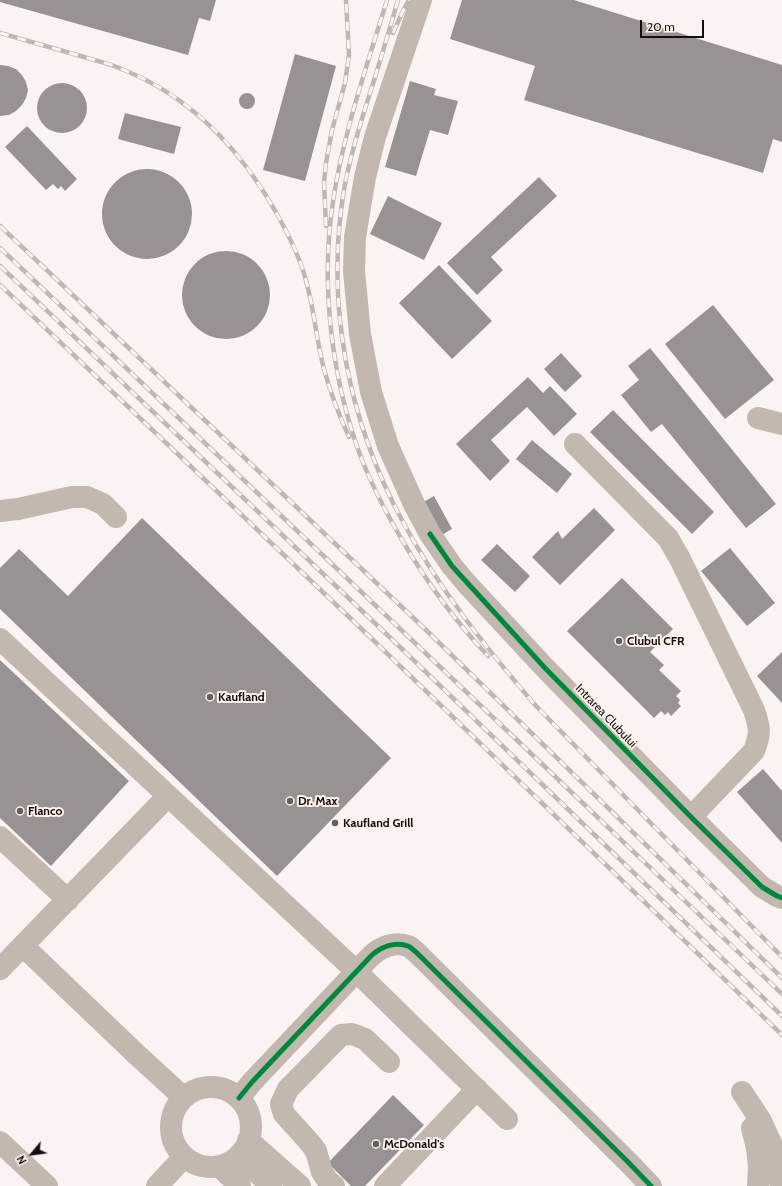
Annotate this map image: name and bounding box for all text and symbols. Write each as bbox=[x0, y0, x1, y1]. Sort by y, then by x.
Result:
scale bar bbox=[642, 12, 706, 38]
text: 20 m bbox=[647, 19, 675, 34]
place label: Clubul CFR bbox=[627, 634, 684, 648]
marker: Clubul CFR bbox=[614, 636, 624, 646]
street label: Intrarea Clubului bbox=[572, 681, 640, 751]
place label: Kaufland bbox=[218, 690, 265, 704]
marker: Kaufland bbox=[205, 692, 215, 702]
place label: Dr. Max bbox=[298, 794, 337, 808]
marker: Dr. Max bbox=[285, 796, 295, 806]
place label: Flanco bbox=[28, 804, 62, 818]
marker: Flanco bbox=[15, 806, 25, 816]
place label: Kaufland Grill bbox=[343, 816, 413, 830]
marker: Kaufland Grill bbox=[330, 818, 340, 828]
north arrow bbox=[12, 1134, 52, 1174]
place label: McDonald's bbox=[384, 1137, 444, 1151]
marker: McDonald's bbox=[371, 1139, 381, 1149]
text: N bbox=[13, 1153, 30, 1167]

